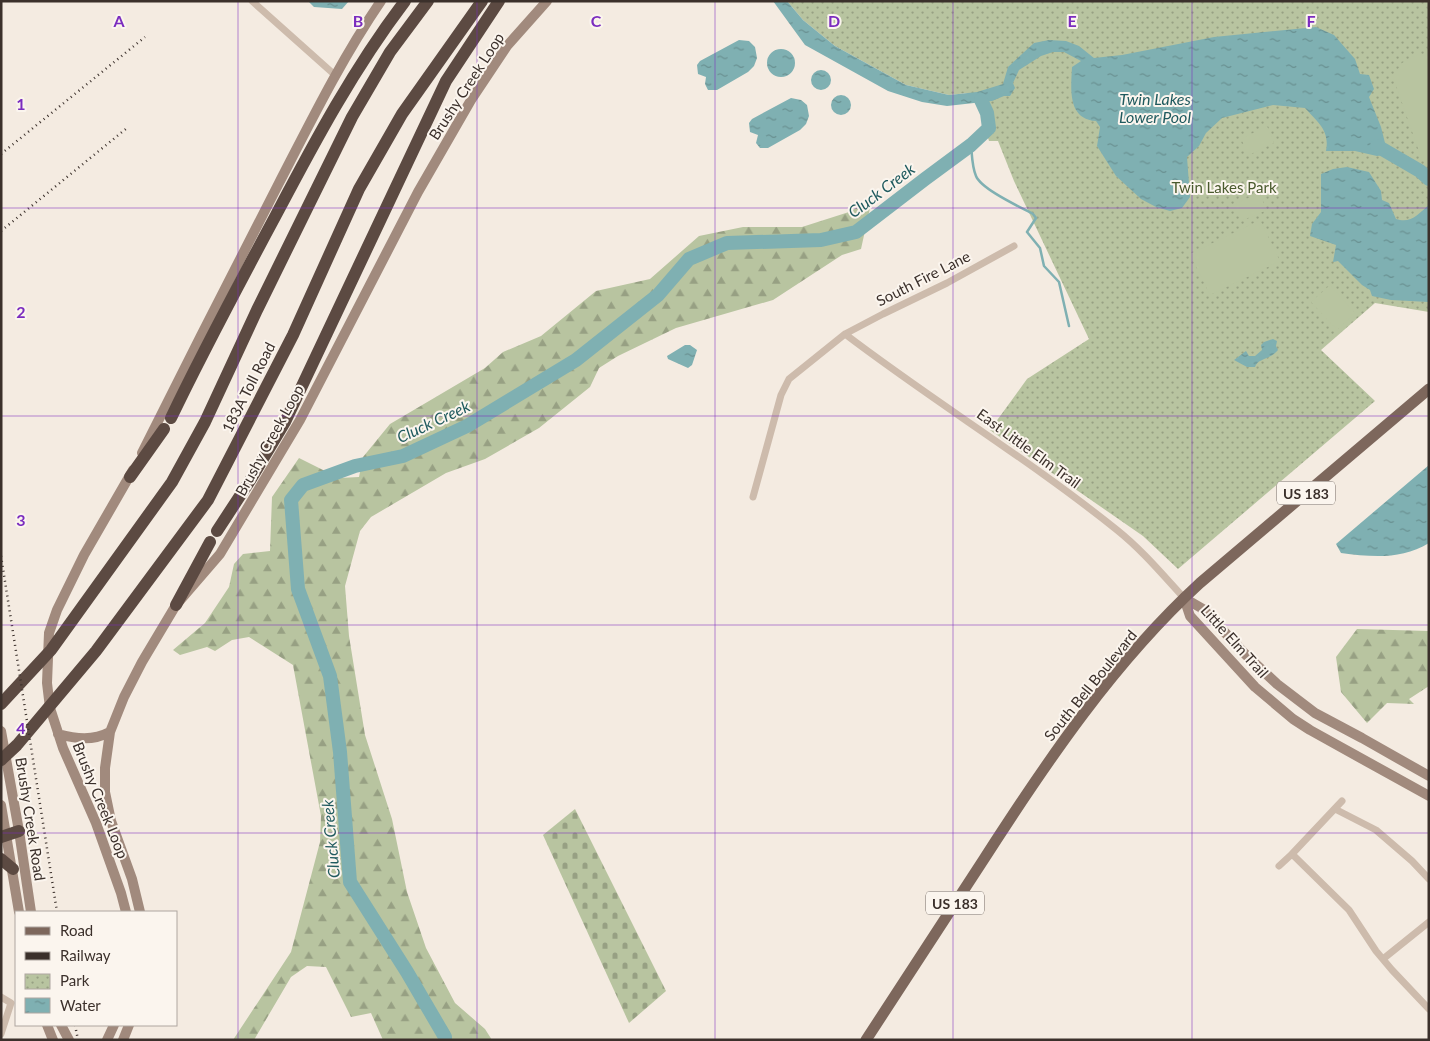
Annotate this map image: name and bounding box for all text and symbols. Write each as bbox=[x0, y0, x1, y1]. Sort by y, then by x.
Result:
text: A bbox=[112, 11, 125, 30]
text: B bbox=[353, 11, 363, 30]
text: C bbox=[591, 11, 602, 30]
text: D bbox=[828, 11, 840, 30]
text: E bbox=[1067, 11, 1077, 30]
text: F bbox=[1306, 11, 1316, 30]
street label: Brushy Creek Loop bbox=[425, 29, 507, 143]
water label: Twin Lakes Lower Pool bbox=[1119, 89, 1191, 126]
text: 1 bbox=[16, 94, 26, 113]
water label: Cluck Creek bbox=[844, 159, 918, 221]
park label: Twin Lakes Park bbox=[1171, 178, 1277, 196]
street label: South Fire Lane bbox=[873, 247, 973, 309]
text: 2 bbox=[16, 302, 26, 321]
street label: 183A Toll Road bbox=[218, 339, 278, 435]
street label: Brushy Creek Loop bbox=[231, 381, 307, 499]
water label: Cluck Creek bbox=[393, 396, 473, 446]
street label: East Little Elm Trail bbox=[974, 404, 1084, 492]
road number: US 183 bbox=[1277, 482, 1335, 504]
text: 3 bbox=[16, 510, 26, 529]
street label: Little Elm Trail bbox=[1198, 601, 1272, 681]
street label: South Bell Boulevard bbox=[1040, 626, 1140, 744]
text: 4 bbox=[16, 718, 26, 737]
street label: Brushy Creek Loop bbox=[69, 739, 133, 861]
street label: Brushy Creek Road bbox=[12, 756, 50, 882]
water label: Cluck Creek bbox=[317, 799, 343, 879]
road number: US 183 bbox=[926, 891, 984, 914]
legend bbox=[15, 911, 178, 1026]
text: Road bbox=[60, 921, 93, 939]
text: Railway bbox=[60, 946, 111, 964]
text: Park bbox=[60, 971, 90, 989]
text: Water bbox=[60, 996, 101, 1014]

